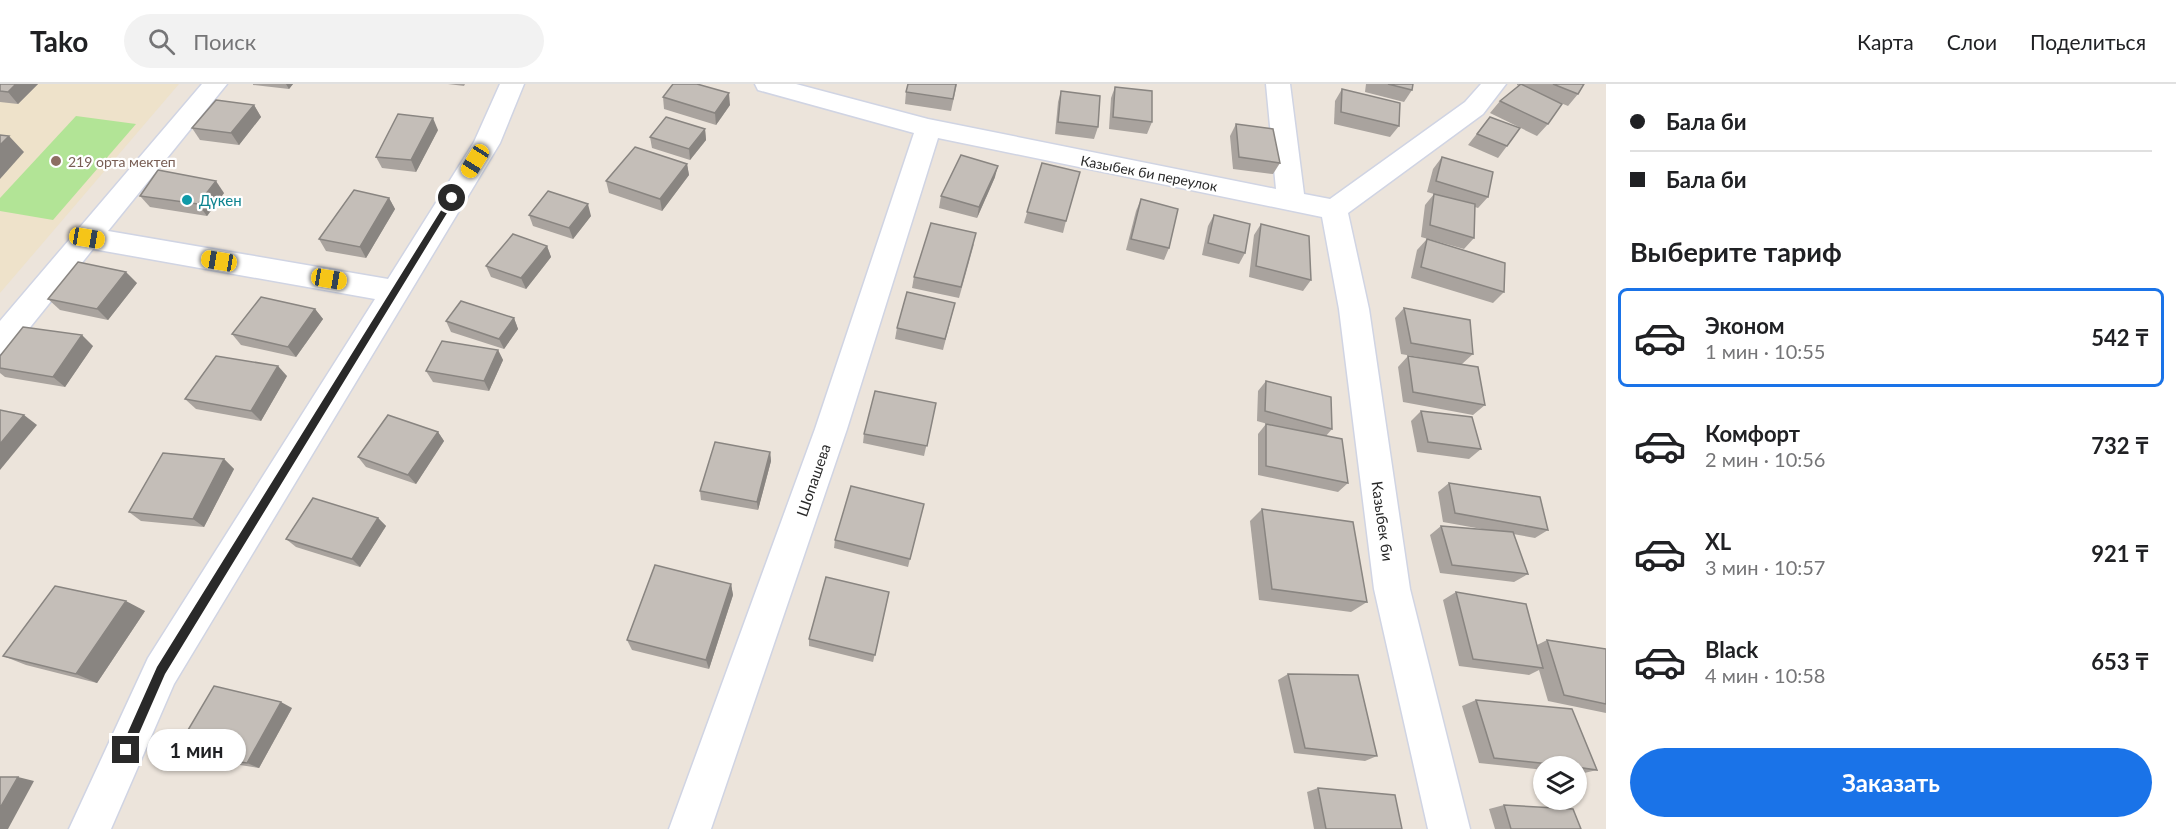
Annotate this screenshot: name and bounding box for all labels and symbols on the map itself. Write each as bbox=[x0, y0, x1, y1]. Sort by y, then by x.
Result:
car bbox=[458, 141, 492, 181]
street label: Казыбек би переулок bbox=[1079, 151, 1220, 195]
place label: 219 орта мектеп bbox=[68, 153, 176, 170]
marker: 219 орта мектеп bbox=[49, 154, 63, 168]
route start bbox=[438, 184, 465, 211]
place label: Дүкен bbox=[199, 191, 242, 209]
marker: Дүкен bbox=[180, 193, 194, 207]
car bbox=[68, 226, 106, 250]
car bbox=[200, 249, 238, 273]
car bbox=[310, 267, 348, 291]
street label: Шопашева bbox=[792, 441, 834, 519]
street label: Казыбек би bbox=[1368, 480, 1398, 562]
callout: 1 мин bbox=[147, 729, 246, 771]
route end bbox=[112, 736, 139, 763]

